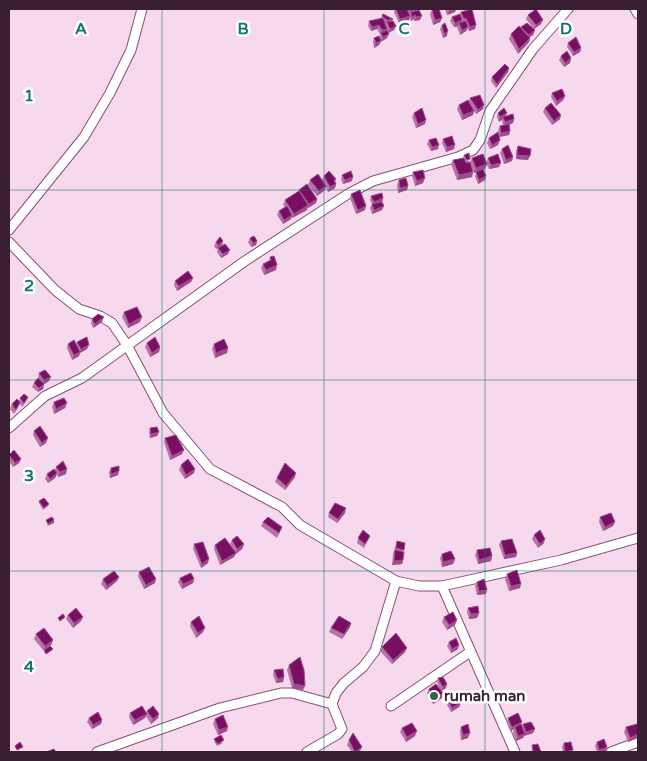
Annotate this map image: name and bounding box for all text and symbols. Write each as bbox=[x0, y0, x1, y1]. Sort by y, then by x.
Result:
text: A bbox=[75, 19, 87, 39]
text: B bbox=[237, 19, 249, 39]
text: C bbox=[398, 19, 410, 39]
text: D bbox=[560, 19, 572, 39]
text: 1 bbox=[24, 86, 34, 106]
text: 2 bbox=[24, 276, 34, 296]
text: 3 bbox=[24, 466, 34, 486]
text: 4 bbox=[24, 657, 34, 677]
place label: rumah man bbox=[444, 687, 525, 705]
marker: rumah man bbox=[428, 690, 440, 702]

